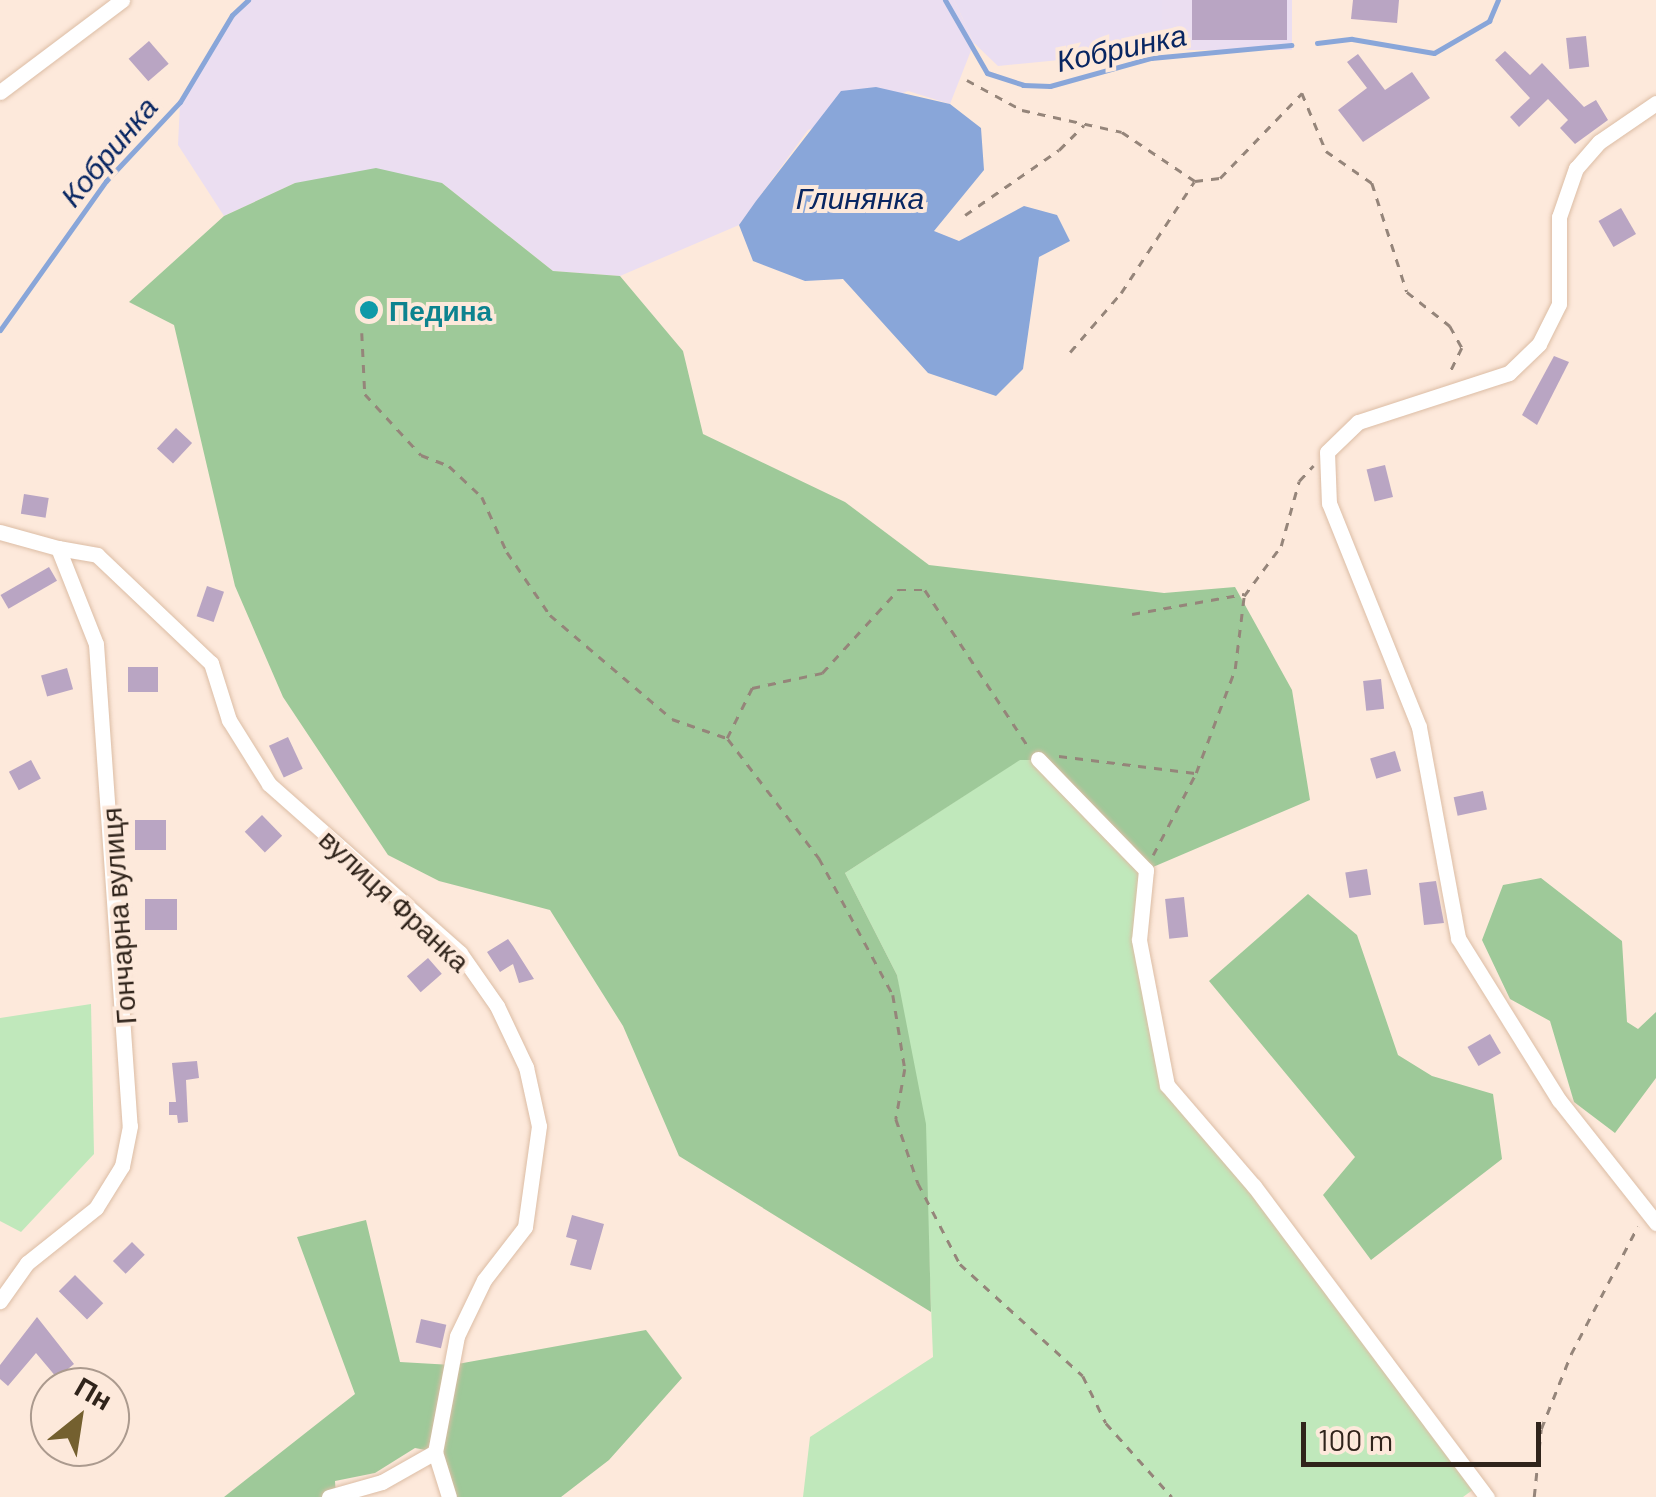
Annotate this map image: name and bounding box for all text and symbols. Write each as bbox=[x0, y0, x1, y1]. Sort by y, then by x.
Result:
water label: Кобринка bbox=[1053, 16, 1189, 78]
water label: Кобринка bbox=[52, 89, 164, 213]
water label: Глинянка bbox=[796, 179, 924, 215]
place label: Педина bbox=[389, 293, 492, 327]
marker: Педина bbox=[358, 299, 380, 321]
street label: Гончарна вулиця bbox=[94, 806, 142, 1026]
street label: вулиця Франка bbox=[313, 822, 477, 978]
north arrow bbox=[30, 1367, 130, 1467]
text: Пн bbox=[69, 1369, 119, 1417]
scale bar bbox=[1306, 1402, 1546, 1464]
text: 100 m bbox=[1318, 1421, 1393, 1457]

